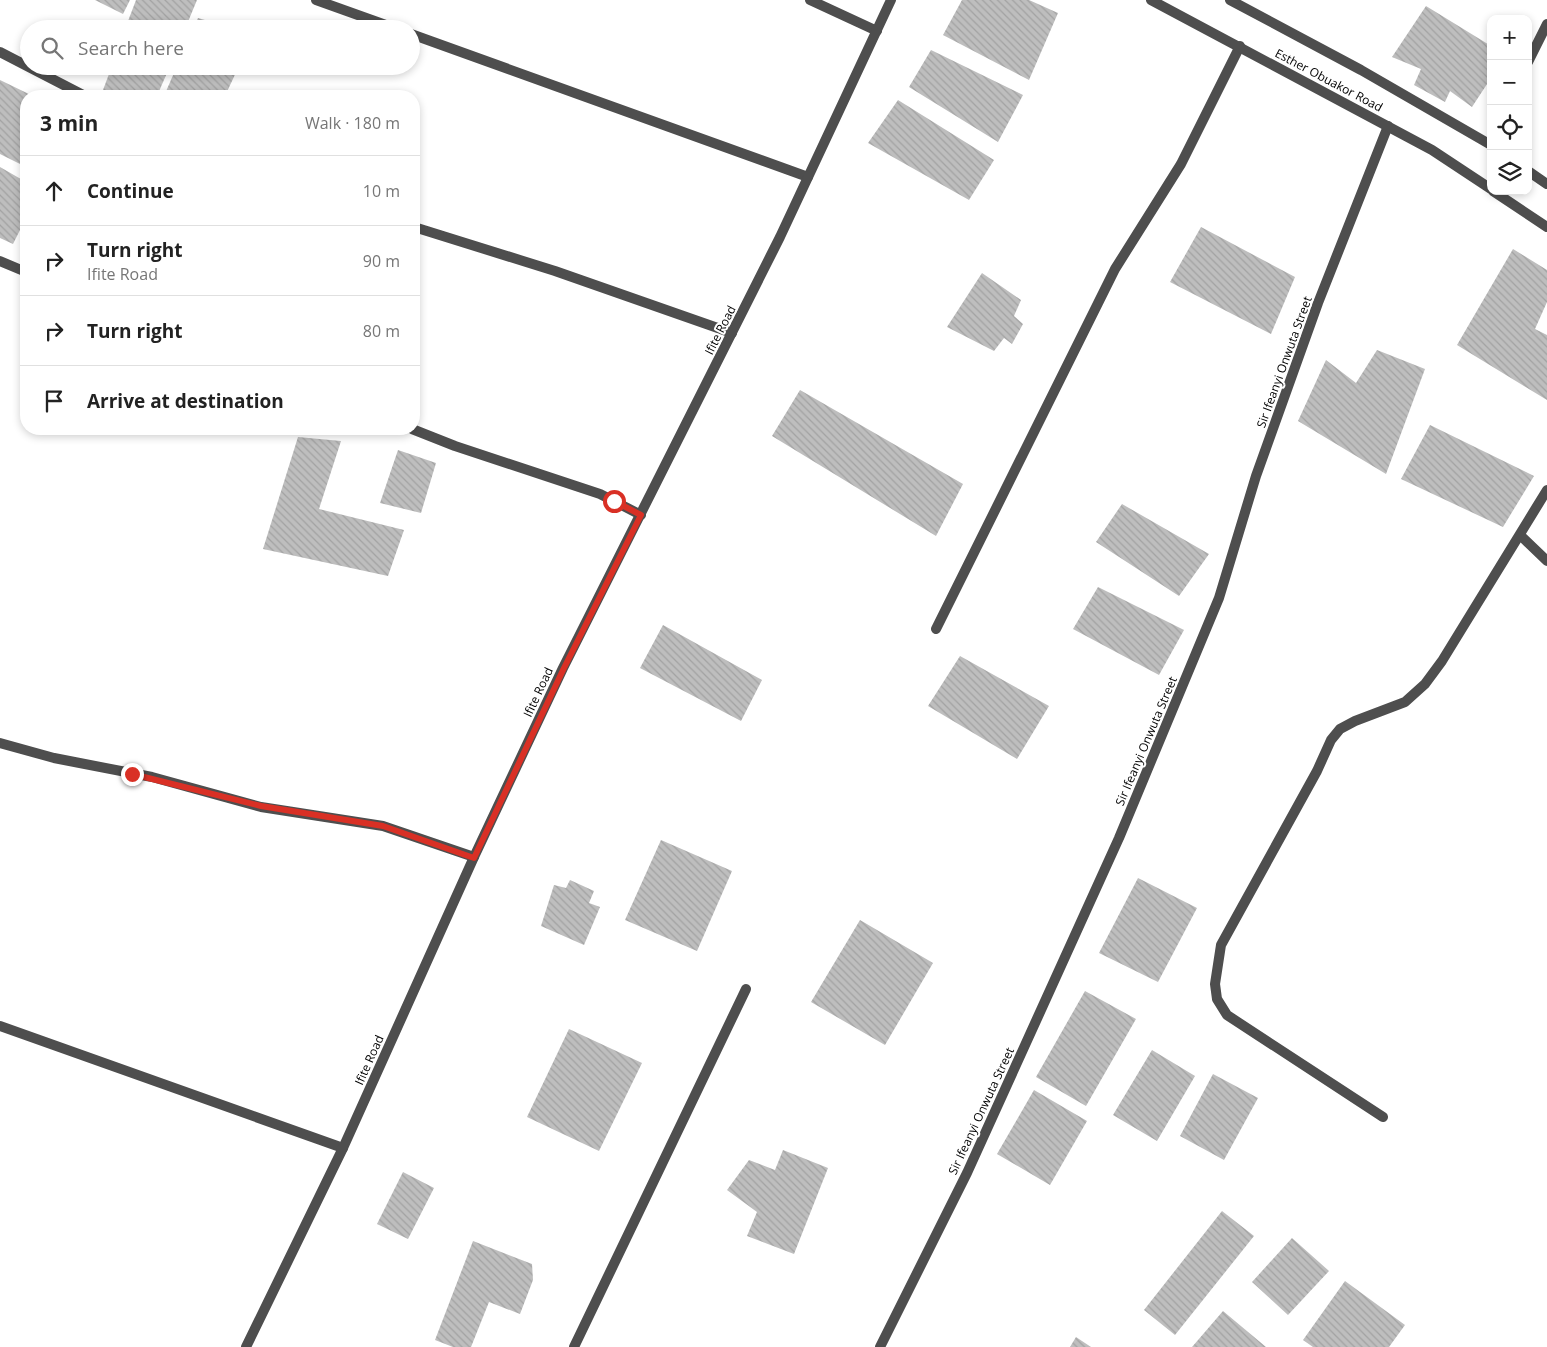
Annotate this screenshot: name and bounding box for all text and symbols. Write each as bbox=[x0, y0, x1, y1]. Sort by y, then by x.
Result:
map controls bbox=[1487, 15, 1532, 195]
button: + bbox=[1487, 15, 1532, 60]
search box bbox=[20, 20, 420, 75]
icon: search bbox=[38, 34, 66, 62]
text: Search here bbox=[78, 35, 184, 61]
street label: Esther Obuakor Road bbox=[1272, 44, 1386, 116]
button: − bbox=[1487, 60, 1532, 105]
button: locate bbox=[1487, 105, 1532, 150]
text: 3 min bbox=[40, 109, 98, 137]
text: Walk · 180 m bbox=[305, 112, 400, 134]
button: layers bbox=[1487, 150, 1532, 195]
icon: ahead bbox=[40, 177, 68, 205]
text: Continue bbox=[87, 178, 174, 204]
text: 10 m bbox=[363, 180, 400, 202]
text: Turn right bbox=[87, 237, 182, 263]
icon: right bbox=[40, 247, 68, 275]
text: 90 m bbox=[363, 250, 400, 272]
text: Ifite Road bbox=[87, 263, 158, 285]
street label: Sir Ifeanyi Onwuta Street bbox=[1252, 294, 1316, 430]
street label: Ifite Road bbox=[700, 302, 740, 358]
icon: right bbox=[40, 317, 68, 345]
text: Turn right bbox=[87, 318, 182, 344]
text: 80 m bbox=[363, 320, 400, 342]
icon: arrive bbox=[40, 387, 68, 415]
text: Arrive at destination bbox=[87, 388, 284, 414]
route start bbox=[603, 490, 626, 513]
street label: Ifite Road bbox=[519, 664, 557, 720]
street label: Sir Ifeanyi Onwuta Street bbox=[1111, 674, 1181, 808]
route end bbox=[121, 763, 144, 786]
street label: Ifite Road bbox=[350, 1032, 388, 1088]
street label: Sir Ifeanyi Onwuta Street bbox=[944, 1044, 1018, 1178]

